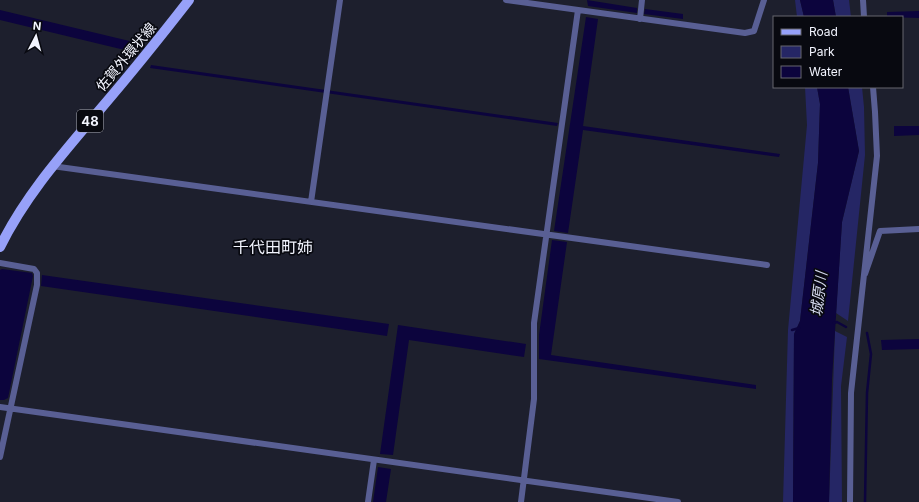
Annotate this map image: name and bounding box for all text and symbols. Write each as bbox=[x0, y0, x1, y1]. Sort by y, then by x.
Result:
north arrow bbox=[16, 16, 56, 56]
legend bbox=[773, 16, 903, 88]
text: N bbox=[32, 19, 42, 33]
street label: 佐賀外環状線 bbox=[92, 19, 159, 94]
text: Road bbox=[809, 24, 838, 39]
text: Park bbox=[809, 44, 835, 59]
text: Water bbox=[809, 64, 843, 79]
road number: 48 bbox=[77, 110, 103, 132]
district label: 千代田町姉 bbox=[233, 237, 313, 257]
water label: 城原川 bbox=[806, 268, 831, 317]

